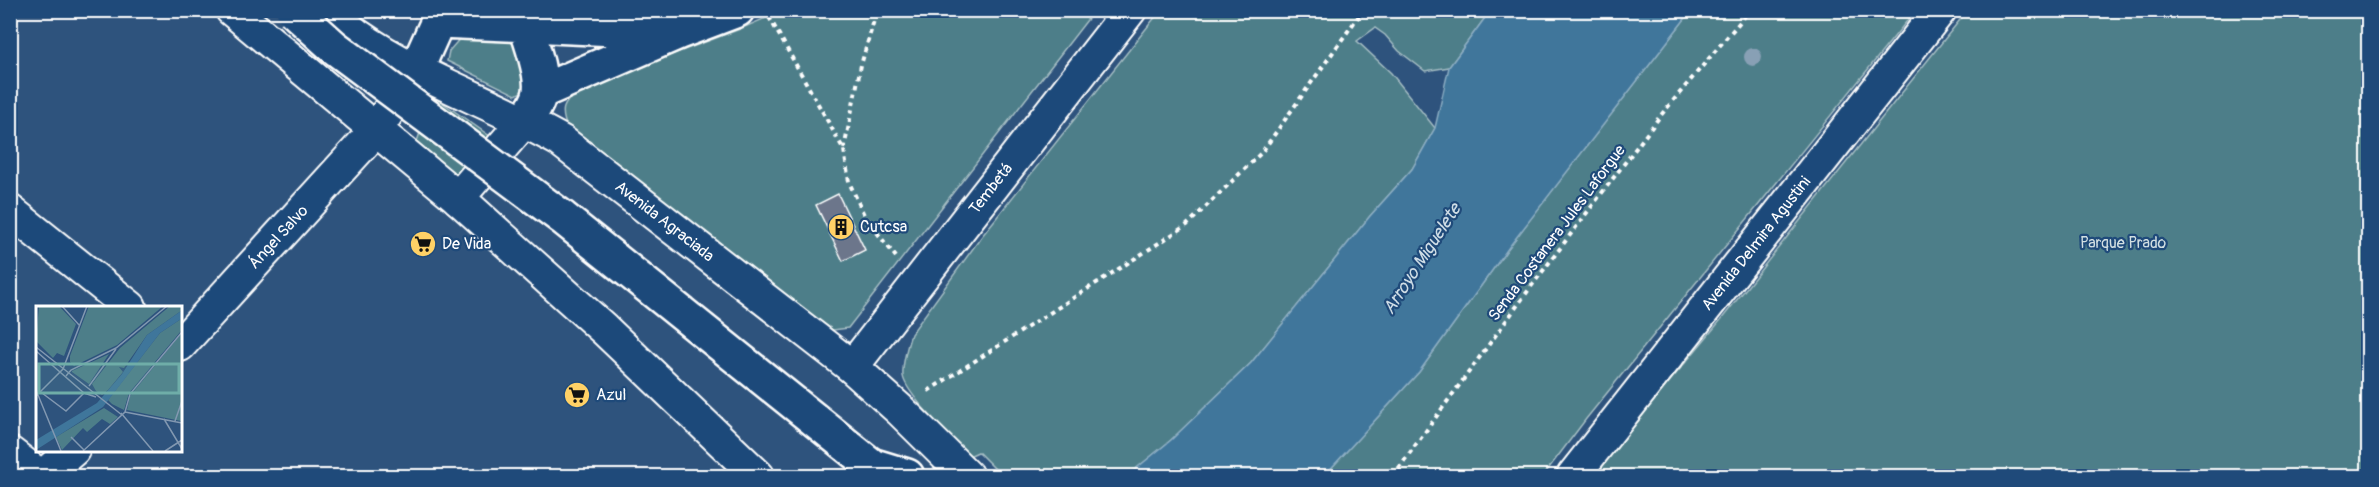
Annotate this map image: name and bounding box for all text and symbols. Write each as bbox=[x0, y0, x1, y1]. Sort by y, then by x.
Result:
street label: Senda Costanera Jules Laforgue bbox=[1484, 141, 1630, 325]
street label: Tembetá bbox=[965, 159, 1017, 218]
street label: Avenida Delmira Agustini bbox=[1697, 172, 1815, 315]
street label: Avenida Agraciada bbox=[611, 177, 718, 266]
water label: Arroyo Miguelete bbox=[1378, 197, 1468, 319]
street label: Ángel Salvo bbox=[244, 201, 313, 273]
building icon: Cutcsa bbox=[826, 212, 856, 242]
place label: Cutcsa bbox=[860, 217, 907, 237]
supermarket icon: De Vida bbox=[408, 229, 438, 259]
park label: Parque Prado bbox=[2080, 233, 2166, 253]
place label: De Vida bbox=[442, 234, 491, 254]
inset map bbox=[36, 306, 182, 451]
supermarket icon: Azul bbox=[562, 380, 592, 410]
place label: Azul bbox=[596, 385, 626, 405]

